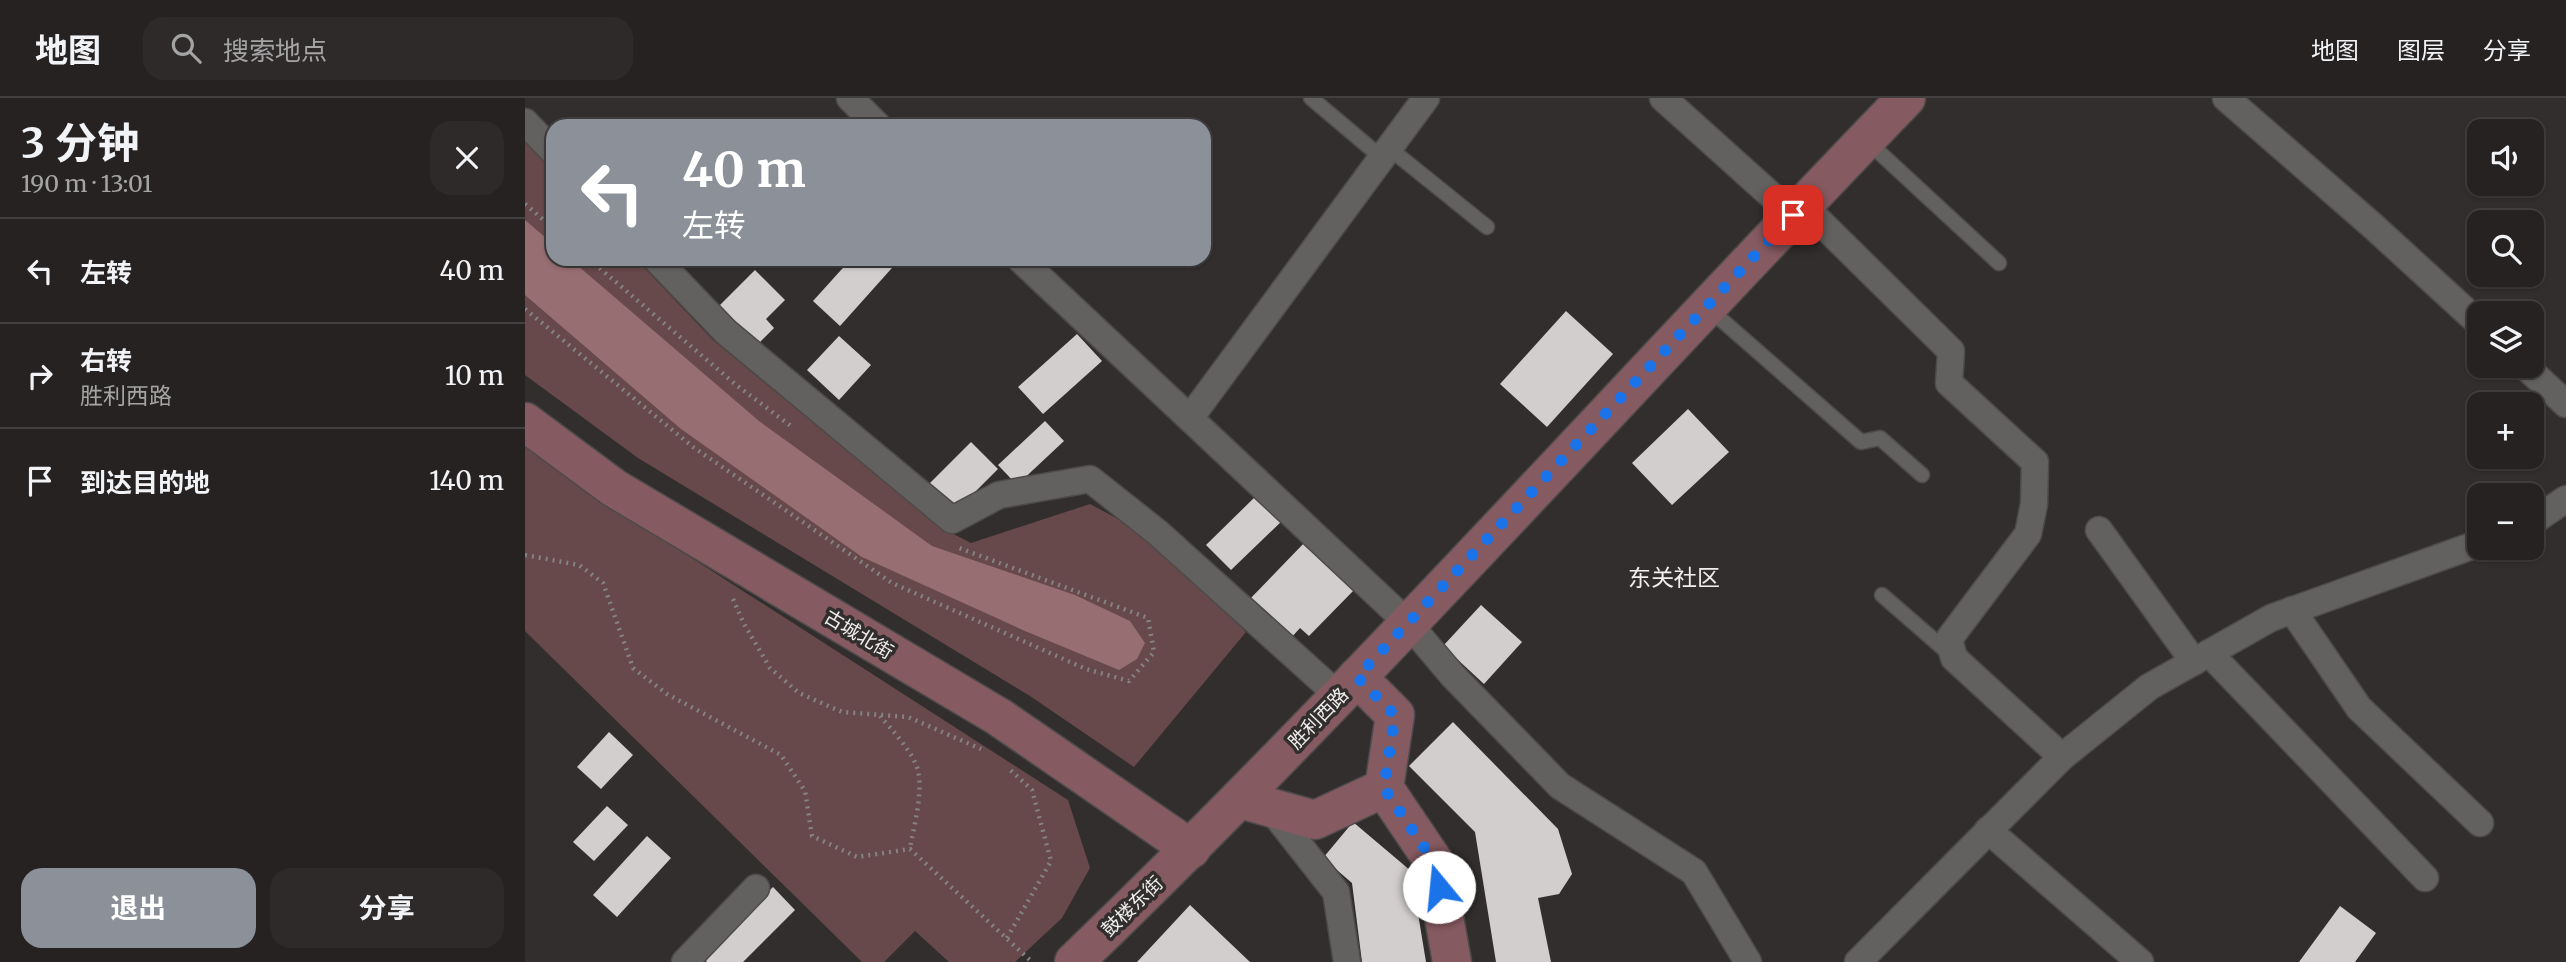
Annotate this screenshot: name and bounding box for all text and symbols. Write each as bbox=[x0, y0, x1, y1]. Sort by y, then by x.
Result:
search box bbox=[143, 17, 633, 80]
icon: search bbox=[167, 29, 205, 67]
text: 地图 bbox=[35, 30, 101, 71]
text: 搜索地点 bbox=[223, 34, 327, 67]
text: 地图 bbox=[2311, 35, 2359, 66]
text: 图层 bbox=[2397, 35, 2445, 66]
text: 分享 bbox=[2483, 35, 2531, 66]
text: 3 分钟 bbox=[21, 117, 139, 169]
map controls bbox=[2467, 119, 2544, 560]
button: sound bbox=[2467, 119, 2544, 196]
button: close bbox=[430, 121, 504, 195]
text: 40 m bbox=[682, 139, 806, 200]
icon: left bbox=[567, 147, 658, 238]
text: 190 m · 13:01 bbox=[21, 169, 152, 198]
pin bbox=[1763, 185, 1823, 245]
icon: arrive bbox=[1774, 196, 1812, 234]
text: 左转 bbox=[682, 206, 746, 246]
button: search bbox=[2467, 210, 2544, 287]
icon: left bbox=[21, 252, 59, 290]
text: 40 m bbox=[440, 254, 504, 287]
text: 左转 bbox=[80, 256, 132, 289]
button: layers bbox=[2467, 301, 2544, 378]
text: 右转 bbox=[80, 344, 132, 377]
icon: right bbox=[21, 357, 59, 395]
text: 10 m bbox=[445, 359, 504, 392]
text: 胜利西路 bbox=[80, 381, 172, 410]
button: + bbox=[2467, 392, 2544, 469]
icon: arrive bbox=[21, 462, 59, 500]
text: 140 m bbox=[429, 464, 504, 497]
text: 到达目的地 bbox=[80, 466, 210, 499]
button: − bbox=[2467, 483, 2544, 560]
district label: 东关社区 bbox=[1628, 563, 1720, 592]
street label: 古城北街 bbox=[820, 604, 898, 664]
street label: 胜利西路 bbox=[1283, 682, 1353, 754]
position arrow bbox=[1402, 850, 1476, 924]
button: 退出 bbox=[21, 868, 256, 948]
button: 分享 bbox=[270, 868, 504, 948]
street label: 鼓楼东街 bbox=[1096, 871, 1168, 941]

